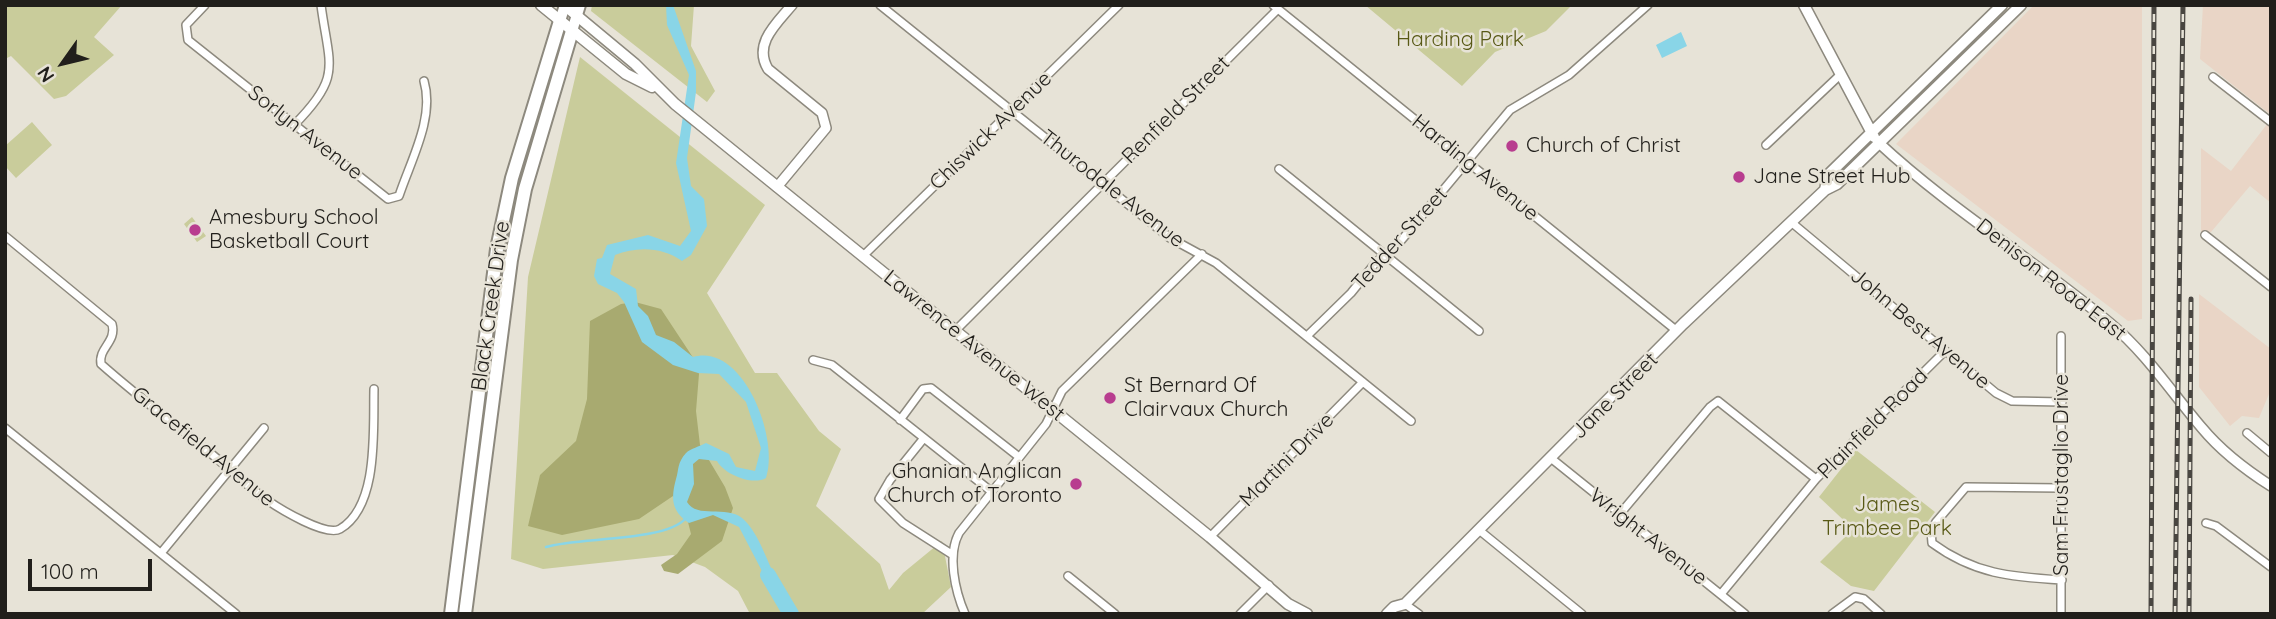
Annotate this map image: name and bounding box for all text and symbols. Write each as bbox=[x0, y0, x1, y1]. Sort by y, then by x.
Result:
park label: Harding Park bbox=[1396, 27, 1524, 53]
north arrow bbox=[28, 28, 98, 98]
street label: Renfield Street bbox=[1117, 51, 1235, 169]
text: N bbox=[32, 62, 59, 87]
street label: Chiswick Avenue bbox=[925, 66, 1057, 196]
street label: Sorlyn Avenue bbox=[243, 80, 367, 186]
street label: Harding Avenue bbox=[1407, 109, 1543, 227]
street label: Thurodale Avenue bbox=[1035, 125, 1189, 253]
place label: Church of Christ bbox=[1526, 133, 1681, 159]
marker: Church of Christ bbox=[1504, 138, 1520, 154]
place label: Jane Street Hub bbox=[1753, 164, 1910, 190]
marker: Jane Street Hub bbox=[1731, 169, 1747, 185]
street label: Tedder Street bbox=[1347, 182, 1453, 296]
place label: Amesbury School Basketball Court bbox=[209, 205, 379, 255]
street label: Denison Road East bbox=[1971, 214, 2131, 346]
street label: Black Creek Drive bbox=[467, 219, 515, 393]
marker: Amesbury School Basketball Court bbox=[187, 222, 203, 238]
street label: John Best Avenue bbox=[1845, 263, 1995, 395]
street label: Lawrence Avenue West bbox=[878, 265, 1070, 427]
street label: Jane Street bbox=[1567, 348, 1663, 444]
street label: Plainfield Road bbox=[1813, 364, 1933, 484]
place label: St Bernard Of Clairvaux Church bbox=[1124, 373, 1288, 423]
street label: Sam Frustaglio Drive bbox=[2049, 374, 2075, 576]
street label: Gracefield Avenue bbox=[126, 382, 280, 512]
marker: St Bernard Of Clairvaux Church bbox=[1102, 390, 1118, 406]
street label: Martini Drive bbox=[1235, 408, 1339, 512]
place label: Ghanian Anglican Church of Toronto bbox=[887, 459, 1062, 509]
marker: Ghanian Anglican Church of Toronto bbox=[1068, 476, 1084, 492]
street label: Wright Avenue bbox=[1584, 483, 1712, 591]
park label: James Trimbee Park bbox=[1822, 492, 1952, 542]
scale bar bbox=[32, 546, 156, 590]
text: 100 m bbox=[41, 558, 99, 584]

